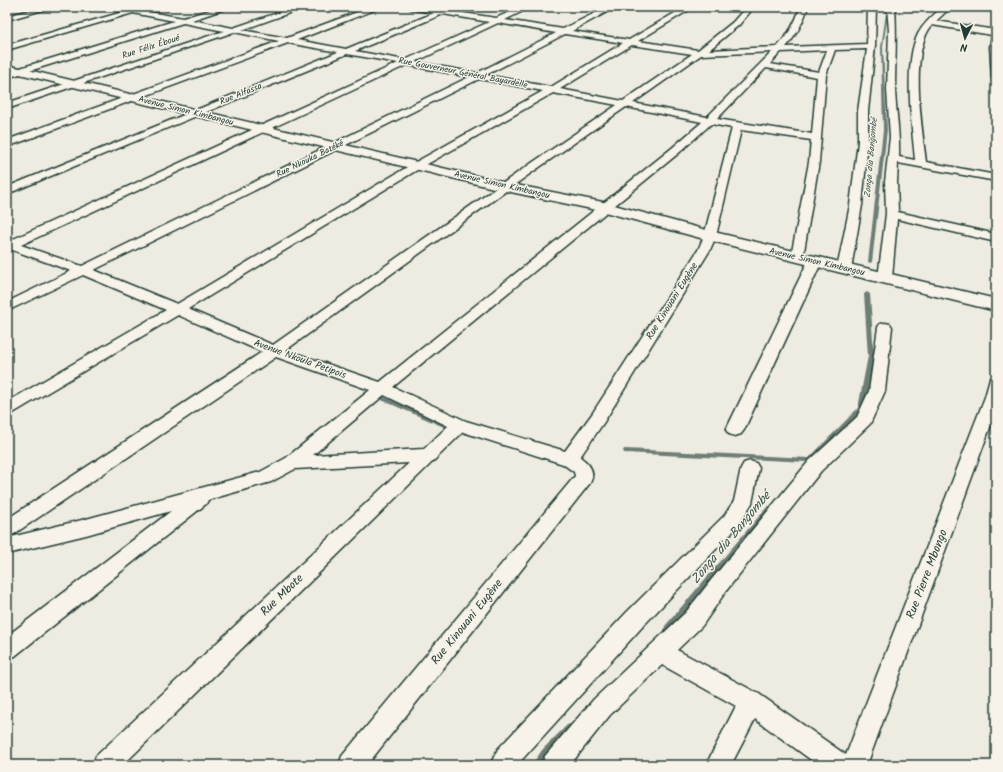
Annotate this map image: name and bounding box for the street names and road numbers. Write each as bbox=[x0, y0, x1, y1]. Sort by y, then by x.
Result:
street label: Rue Félix Éboué bbox=[120, 30, 183, 63]
street label: Rue Gouverneur Général Bayardelle bbox=[397, 53, 529, 93]
street label: Rue Alfassa bbox=[218, 79, 264, 109]
street label: Avenue Simon Kimbangou bbox=[137, 92, 236, 130]
street label: Rue Nkouka Batéké bbox=[274, 136, 347, 182]
street label: Avenue Simon Kimbangou bbox=[453, 167, 552, 203]
street label: Avenue Simon Kimbangou bbox=[768, 244, 867, 280]
street label: Rue Kinouani Eugène bbox=[642, 259, 702, 343]
street label: Avenue Nkoula Petipois bbox=[251, 335, 349, 383]
street label: Rue Pierre Mbongo bbox=[901, 526, 953, 622]
street label: Rue Mbote bbox=[256, 569, 309, 621]
street label: Rue Kinouani Eugène bbox=[426, 574, 508, 669]

